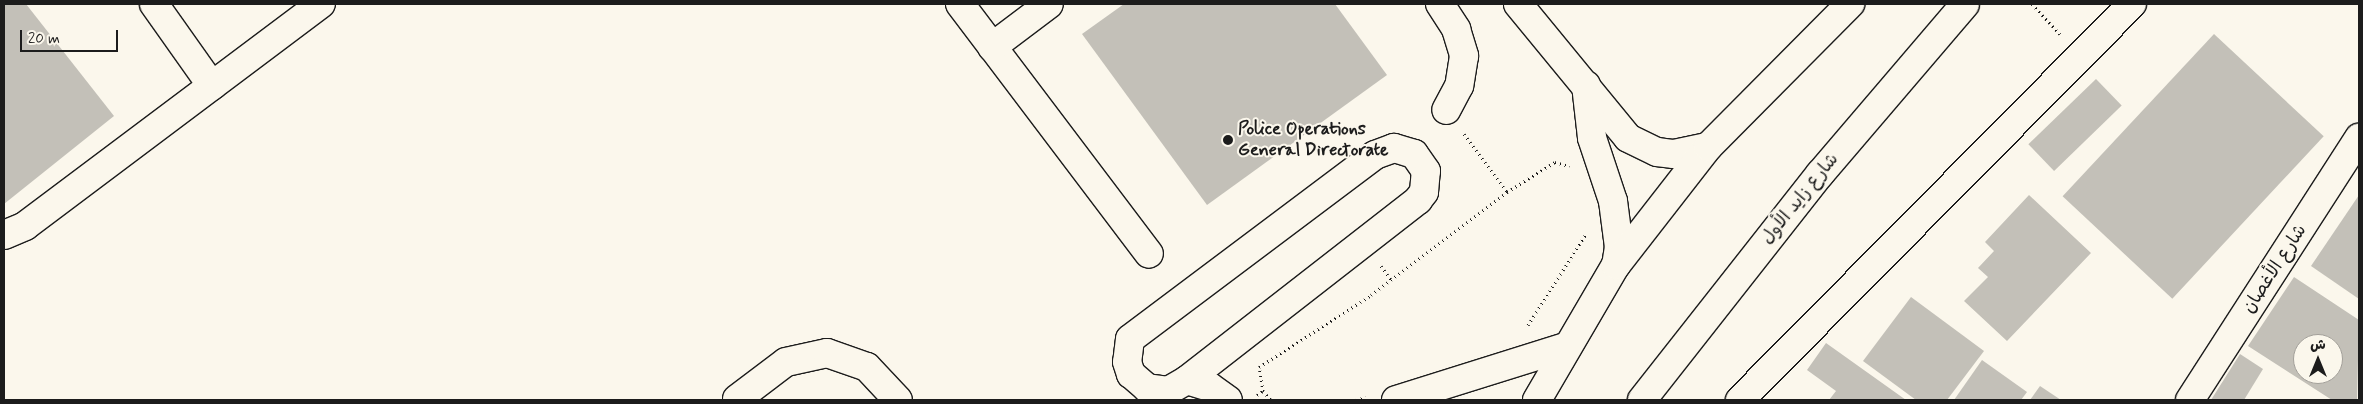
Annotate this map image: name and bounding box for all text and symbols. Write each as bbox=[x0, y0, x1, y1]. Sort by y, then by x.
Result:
scale bar bbox=[22, 20, 120, 52]
text: 20 m bbox=[28, 29, 60, 49]
place label: Police Operations General Directorate bbox=[1238, 119, 1388, 162]
marker: Police Operations General Directorate bbox=[1222, 134, 1234, 146]
street label: شارع زايد الأول bbox=[1757, 149, 1843, 249]
street label: شارع الأغصان bbox=[2238, 221, 2312, 317]
north arrow bbox=[2293, 334, 2343, 384]
text: ش bbox=[2310, 336, 2326, 354]

